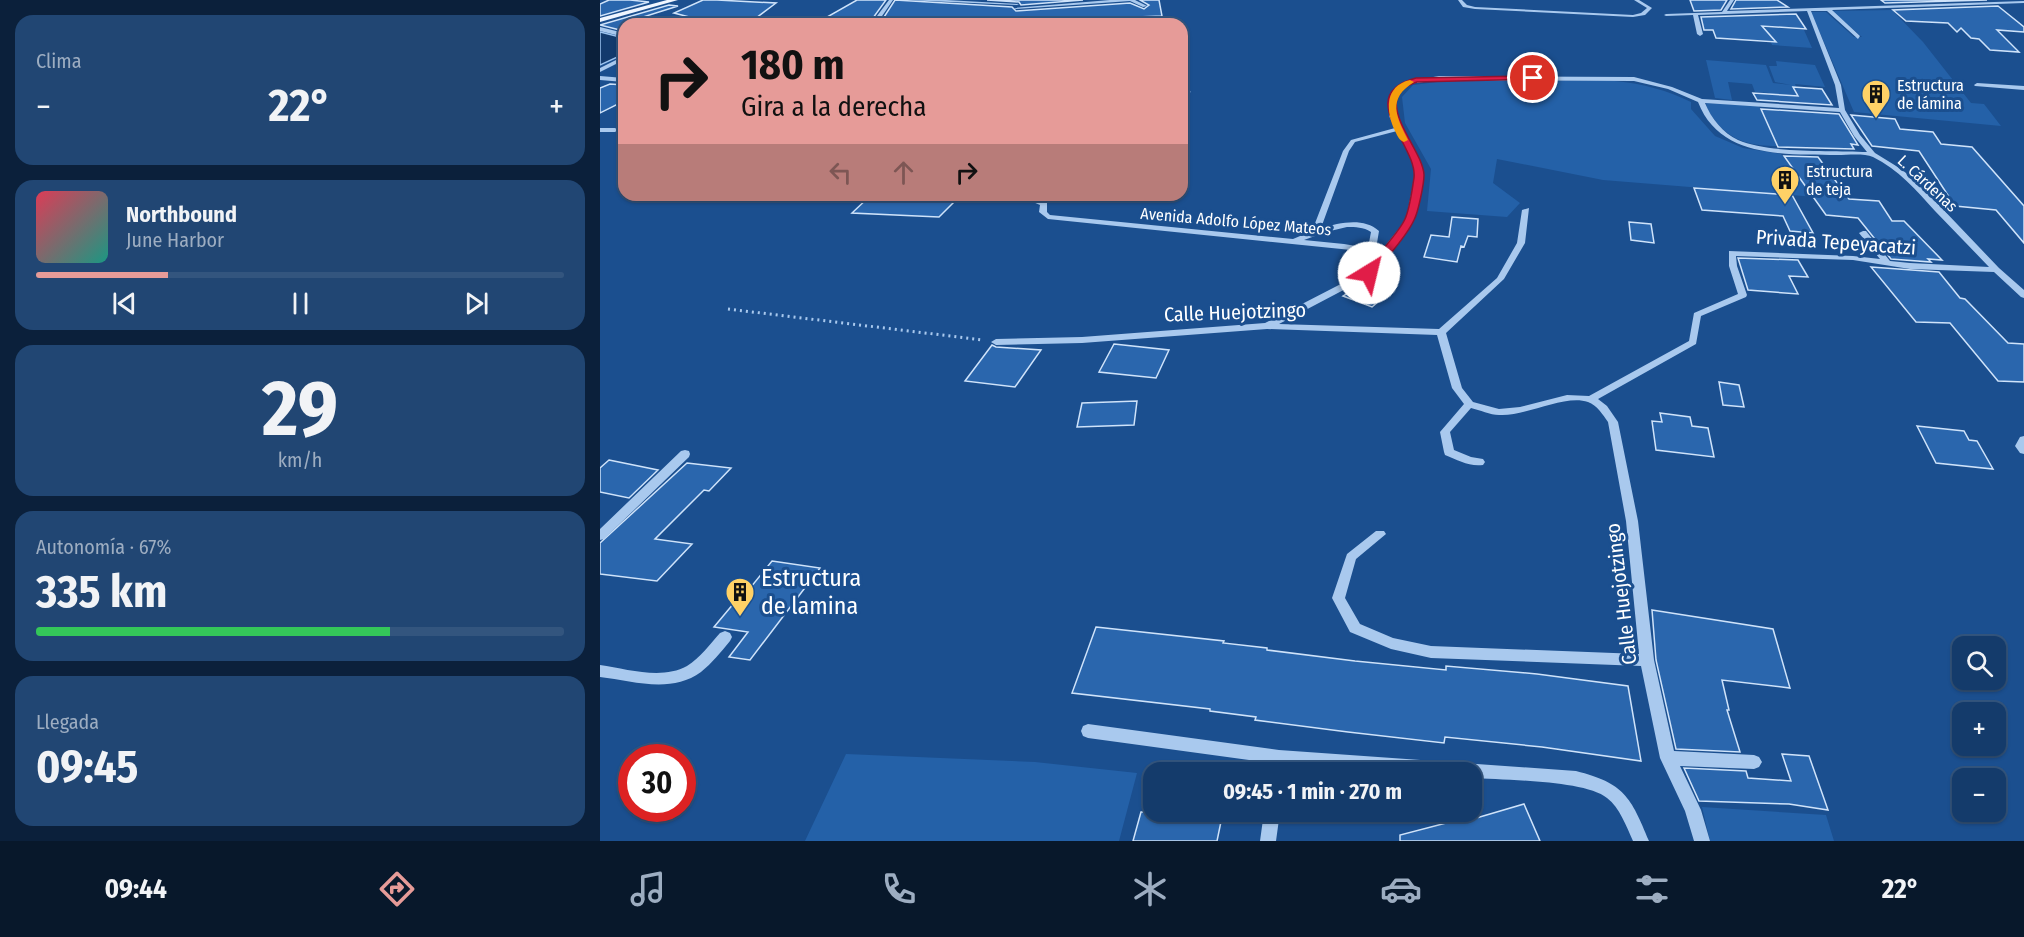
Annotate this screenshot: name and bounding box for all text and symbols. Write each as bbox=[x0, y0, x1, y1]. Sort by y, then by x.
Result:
text: 180 m bbox=[741, 40, 845, 90]
icon: right bbox=[642, 42, 720, 120]
text: Clima bbox=[36, 49, 81, 73]
pin bbox=[1507, 52, 1558, 103]
icon: arrive bbox=[1516, 61, 1549, 94]
place label: Estructura de lámina bbox=[1897, 76, 1964, 113]
building icon: Estructura de lámina bbox=[1860, 78, 1892, 120]
text: 22° bbox=[269, 79, 331, 133]
text: − bbox=[36, 87, 51, 127]
text: + bbox=[549, 87, 564, 127]
text: Gira a la derecha bbox=[741, 91, 926, 123]
street label: L. Cárdenas bbox=[1894, 151, 1962, 216]
icon: left bbox=[824, 156, 857, 189]
icon: ahead bbox=[887, 156, 920, 189]
icon: right bbox=[950, 156, 983, 189]
place label: Estructura de teja bbox=[1806, 162, 1873, 199]
building icon: Estructura de teja bbox=[1769, 164, 1801, 206]
text: Northbound bbox=[126, 201, 237, 228]
street label: Avenida Adolfo López Mateos bbox=[1140, 204, 1332, 239]
street label: Privada Tepeyacatzi bbox=[1755, 224, 1917, 260]
text: June Harbor bbox=[126, 228, 224, 252]
position arrow bbox=[1337, 241, 1401, 305]
icon: previous bbox=[108, 287, 141, 320]
icon: pause bbox=[284, 287, 317, 320]
icon: next bbox=[460, 287, 493, 320]
street label: Calle Huejotzingo bbox=[1163, 298, 1307, 326]
text: 29 bbox=[262, 362, 338, 456]
text: km/h bbox=[278, 448, 322, 472]
street label: Calle Huejotzingo bbox=[1600, 522, 1642, 666]
text: Autonomía · 67% bbox=[36, 535, 171, 559]
place label: Estructura de lamina bbox=[761, 564, 861, 620]
text: 335 km bbox=[36, 565, 167, 619]
building icon: Estructura de lamina bbox=[724, 576, 756, 618]
map controls bbox=[1952, 636, 2006, 822]
button: search bbox=[1952, 636, 2006, 690]
button: + bbox=[1952, 702, 2006, 756]
text: Llegada bbox=[36, 710, 99, 734]
text: 09:45 bbox=[36, 740, 138, 794]
speed limit sign: 30 bbox=[618, 744, 696, 822]
button: − bbox=[1952, 768, 2006, 822]
text: 09:45 · 1 min · 270 m bbox=[1223, 778, 1402, 805]
icon: directions bbox=[376, 868, 418, 910]
icon: music bbox=[627, 868, 669, 910]
icon: phone bbox=[878, 868, 920, 910]
icon: climate bbox=[1129, 868, 1171, 910]
icon: car bbox=[1380, 868, 1422, 910]
icon: filters bbox=[1631, 868, 1673, 910]
text: 09:44 bbox=[105, 873, 167, 905]
text: 22° bbox=[1882, 873, 1919, 905]

